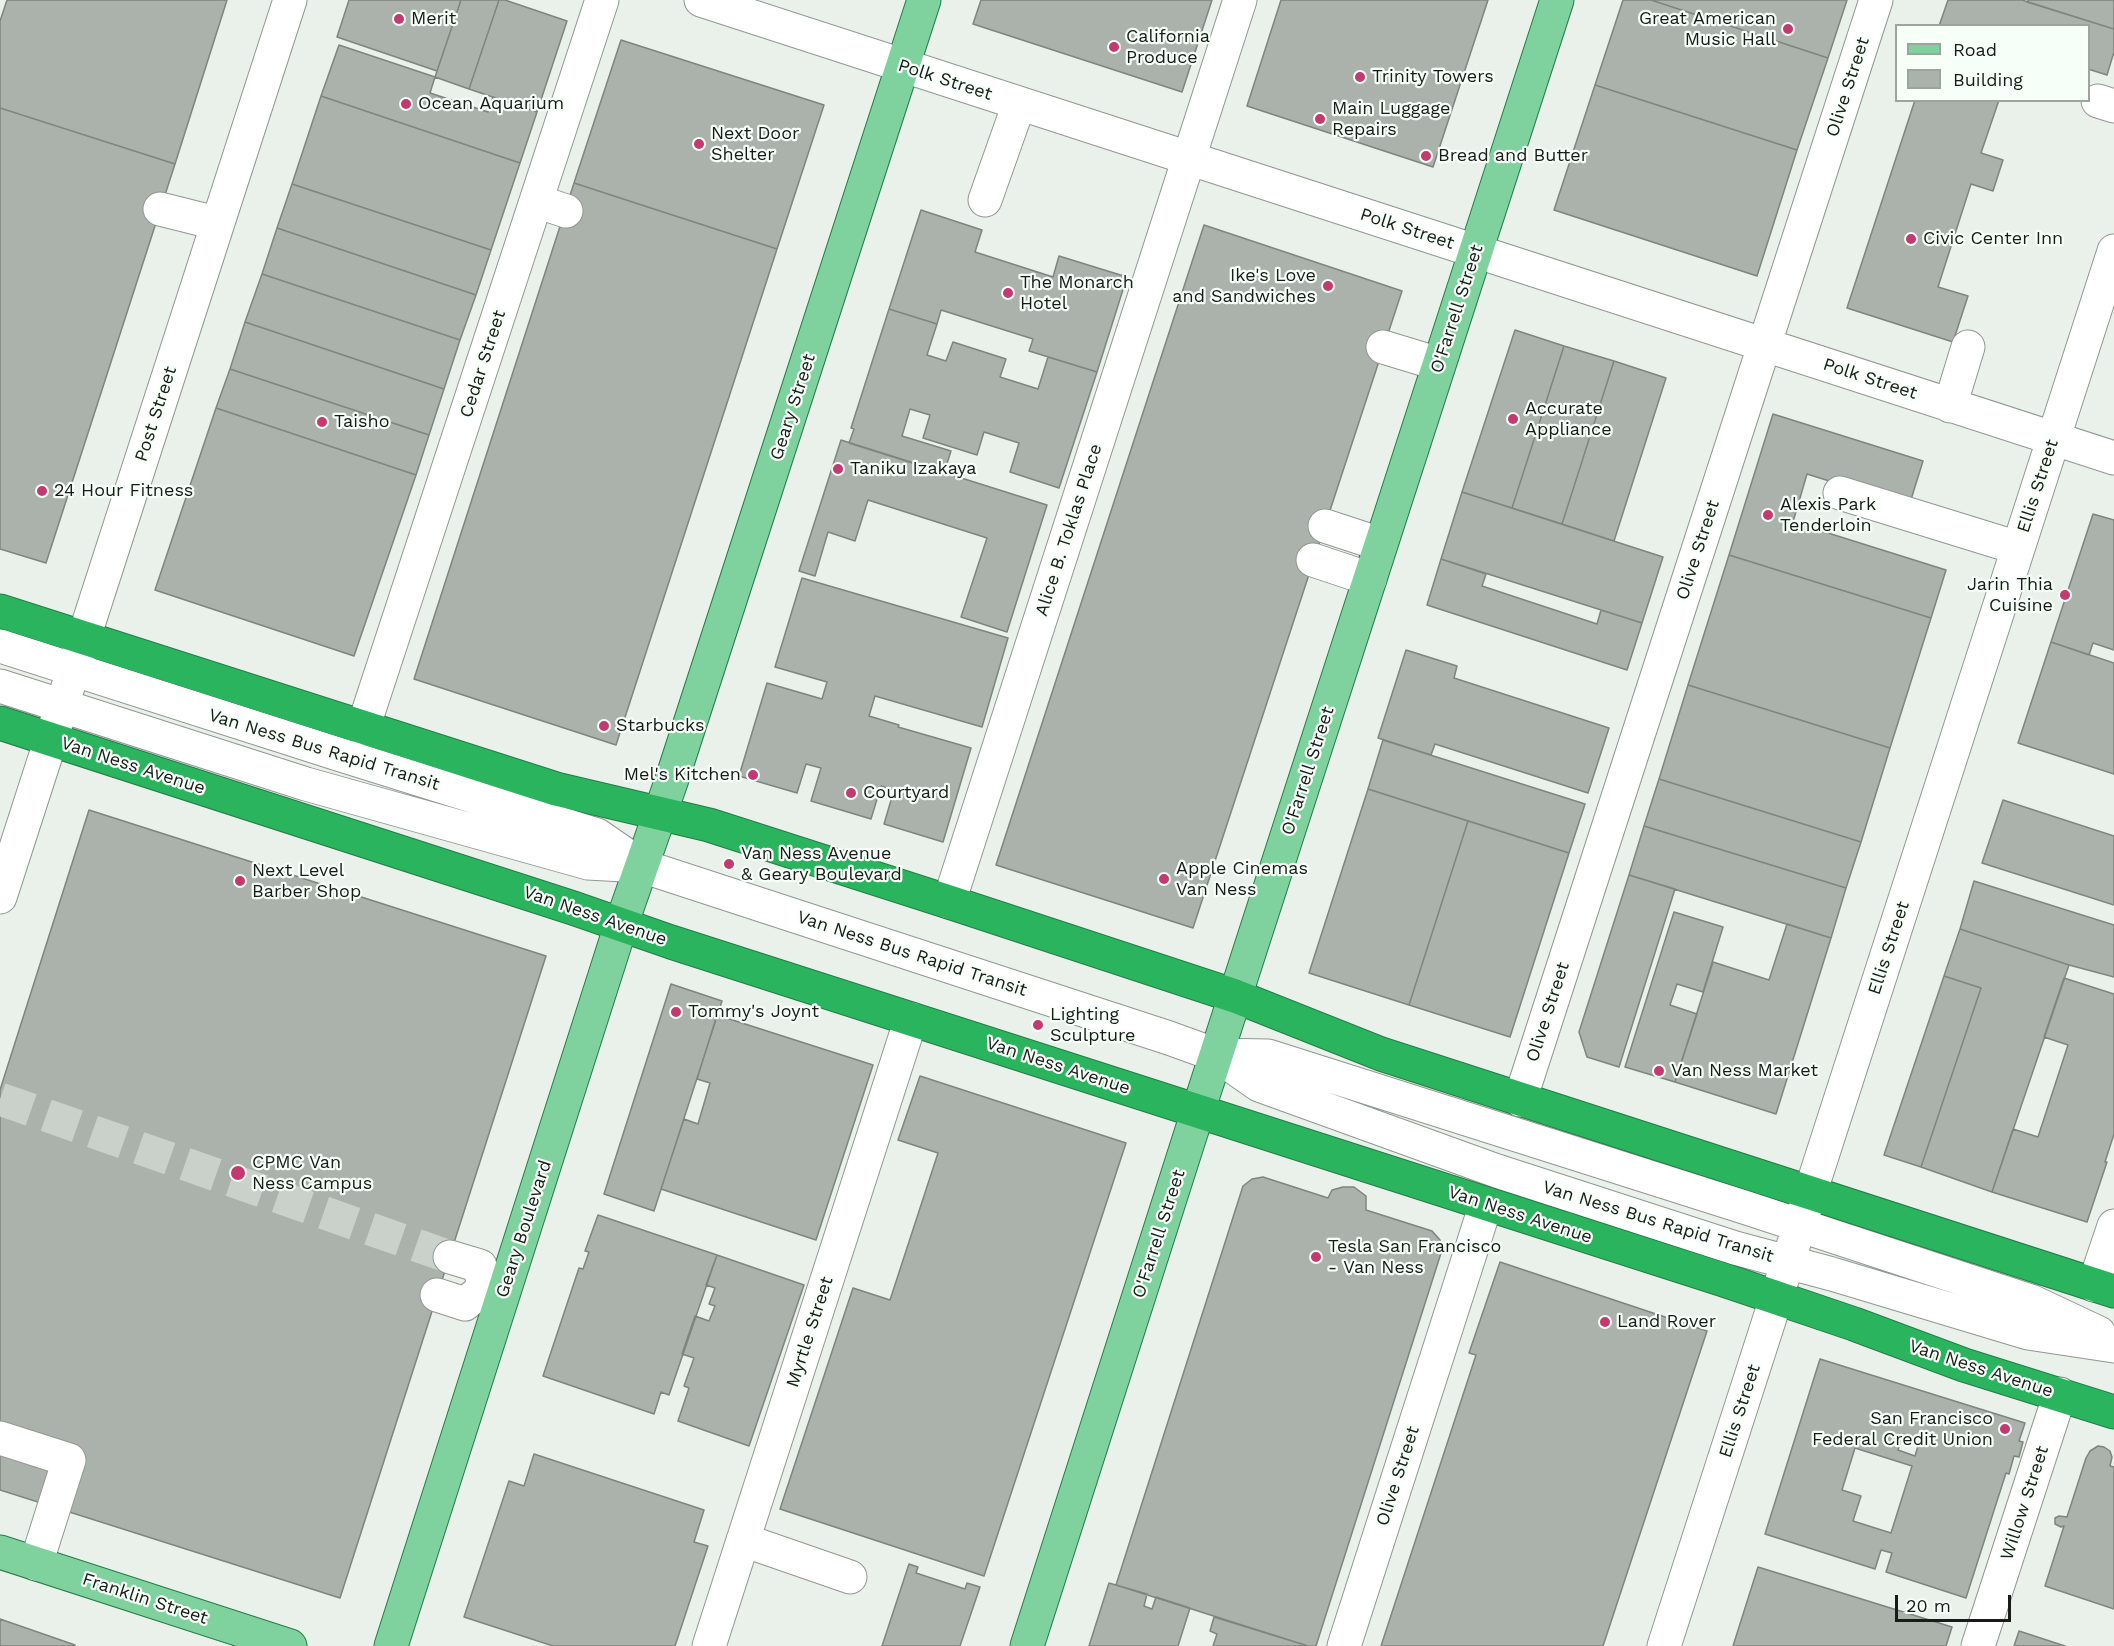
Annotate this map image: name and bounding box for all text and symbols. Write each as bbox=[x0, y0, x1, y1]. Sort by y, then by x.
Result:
place label: Merit bbox=[411, 8, 456, 30]
place label: Great American Music Hall bbox=[1639, 8, 1776, 50]
marker: Merit bbox=[392, 12, 406, 26]
marker: Great American Music Hall bbox=[1781, 22, 1795, 36]
legend bbox=[1895, 24, 2090, 102]
place label: California Produce bbox=[1126, 26, 1210, 68]
street label: Olive Street bbox=[1822, 34, 1874, 140]
text: Road bbox=[1953, 39, 1997, 60]
marker: California Produce bbox=[1107, 40, 1121, 54]
street label: Polk Street bbox=[895, 55, 995, 105]
place label: Trinity Towers bbox=[1372, 66, 1494, 88]
text: Building bbox=[1953, 69, 2023, 90]
marker: Trinity Towers bbox=[1353, 70, 1367, 84]
place label: Ocean Aquarium bbox=[418, 93, 564, 115]
marker: Ocean Aquarium bbox=[399, 97, 413, 111]
place label: Main Luggage Repairs bbox=[1332, 98, 1450, 140]
marker: Main Luggage Repairs bbox=[1313, 112, 1327, 126]
place label: Next Door Shelter bbox=[711, 123, 799, 166]
marker: Next Door Shelter bbox=[692, 137, 706, 151]
place label: Bread and Butter bbox=[1438, 145, 1588, 167]
marker: Bread and Butter bbox=[1419, 149, 1433, 163]
street label: Polk Street bbox=[1357, 204, 1457, 254]
place label: Civic Center Inn bbox=[1923, 228, 2063, 250]
marker: Civic Center Inn bbox=[1904, 232, 1918, 246]
street label: O'Farrell Street bbox=[1426, 242, 1488, 376]
place label: Ike's Love and Sandwiches bbox=[1172, 265, 1316, 308]
place label: The Monarch Hotel bbox=[1020, 272, 1134, 314]
marker: Ike's Love and Sandwiches bbox=[1321, 279, 1335, 293]
marker: The Monarch Hotel bbox=[1001, 286, 1015, 300]
street label: Cedar Street bbox=[455, 307, 511, 421]
street label: Geary Street bbox=[766, 351, 820, 463]
street label: Polk Street bbox=[1820, 354, 1920, 404]
street label: Post Street bbox=[130, 364, 182, 464]
place label: Accurate Appliance bbox=[1525, 398, 1612, 440]
place label: Taisho bbox=[334, 411, 389, 433]
marker: Accurate Appliance bbox=[1506, 412, 1520, 426]
marker: Taisho bbox=[315, 415, 329, 429]
street label: Ellis Street bbox=[2013, 436, 2063, 536]
street label: Alice B. Toklas Place bbox=[1031, 441, 1107, 619]
place label: Taniku Izakaya bbox=[850, 458, 977, 480]
marker: Taniku Izakaya bbox=[831, 462, 845, 476]
place label: 24 Hour Fitness bbox=[54, 480, 193, 502]
marker: 24 Hour Fitness bbox=[35, 484, 49, 498]
place label: Alexis Park Tenderloin bbox=[1780, 494, 1876, 536]
street label: Olive Street bbox=[1672, 497, 1724, 603]
marker: Alexis Park Tenderloin bbox=[1761, 508, 1775, 522]
place label: Jarin Thia Cuisine bbox=[1967, 574, 2053, 616]
marker: Jarin Thia Cuisine bbox=[2058, 588, 2072, 602]
street label: Van Ness Bus Rapid Transit bbox=[206, 704, 442, 796]
street label: O'Farrell Street bbox=[1277, 704, 1339, 838]
place label: Starbucks bbox=[616, 715, 705, 737]
marker: Starbucks bbox=[597, 719, 611, 733]
street label: Van Ness Avenue bbox=[58, 733, 208, 799]
place label: Mel's Kitchen bbox=[624, 764, 741, 786]
marker: Mel's Kitchen bbox=[746, 768, 760, 782]
place label: Courtyard bbox=[863, 782, 949, 804]
marker: Courtyard bbox=[844, 786, 858, 800]
place label: Van Ness Avenue & Geary Boulevard bbox=[741, 843, 902, 886]
marker: Van Ness Avenue & Geary Boulevard bbox=[722, 857, 736, 871]
place label: Apple Cinemas Van Ness bbox=[1176, 858, 1308, 900]
place label: Next Level Barber Shop bbox=[252, 860, 361, 902]
marker: Apple Cinemas Van Ness bbox=[1157, 872, 1171, 886]
marker: Next Level Barber Shop bbox=[233, 874, 247, 888]
street label: Van Ness Avenue bbox=[520, 881, 670, 951]
street label: Ellis Street bbox=[1864, 898, 1914, 998]
street label: Van Ness Bus Rapid Transit bbox=[794, 907, 1030, 1001]
street label: Olive Street bbox=[1522, 959, 1574, 1065]
place label: Tommy's Joynt bbox=[688, 1001, 819, 1023]
place label: Lighting Sculpture bbox=[1050, 1004, 1135, 1046]
marker: Tommy's Joynt bbox=[669, 1005, 683, 1019]
marker: Lighting Sculpture bbox=[1031, 1018, 1045, 1032]
street label: Van Ness Avenue bbox=[983, 1033, 1133, 1099]
place label: Van Ness Market bbox=[1671, 1060, 1818, 1082]
marker: Van Ness Market bbox=[1652, 1064, 1666, 1078]
place label: CPMC Van Ness Campus bbox=[252, 1152, 372, 1194]
street label: Geary Boulevard bbox=[492, 1158, 556, 1300]
marker: CPMC Van Ness Campus bbox=[229, 1164, 247, 1182]
street label: O'Farrell Street bbox=[1128, 1167, 1190, 1301]
street label: Van Ness Bus Rapid Transit bbox=[1540, 1176, 1776, 1268]
street label: Van Ness Avenue bbox=[1445, 1182, 1595, 1248]
place label: Tesla San Francisco - Van Ness bbox=[1328, 1236, 1501, 1278]
marker: Tesla San Francisco - Van Ness bbox=[1309, 1250, 1323, 1264]
street label: Myrtle Street bbox=[782, 1274, 838, 1390]
place label: Land Rover bbox=[1617, 1311, 1716, 1333]
marker: Land Rover bbox=[1598, 1315, 1612, 1329]
street label: Van Ness Avenue bbox=[1906, 1336, 2056, 1402]
street label: Ellis Street bbox=[1715, 1361, 1765, 1461]
place label: San Francisco Federal Credit Union bbox=[1812, 1408, 1993, 1450]
marker: San Francisco Federal Credit Union bbox=[1998, 1422, 2012, 1436]
street label: Olive Street bbox=[1372, 1423, 1424, 1529]
street label: Willow Street bbox=[1996, 1443, 2054, 1563]
street label: Franklin Street bbox=[80, 1569, 210, 1629]
scale bar bbox=[1898, 1583, 2014, 1621]
text: 20 m bbox=[1906, 1595, 1951, 1616]

